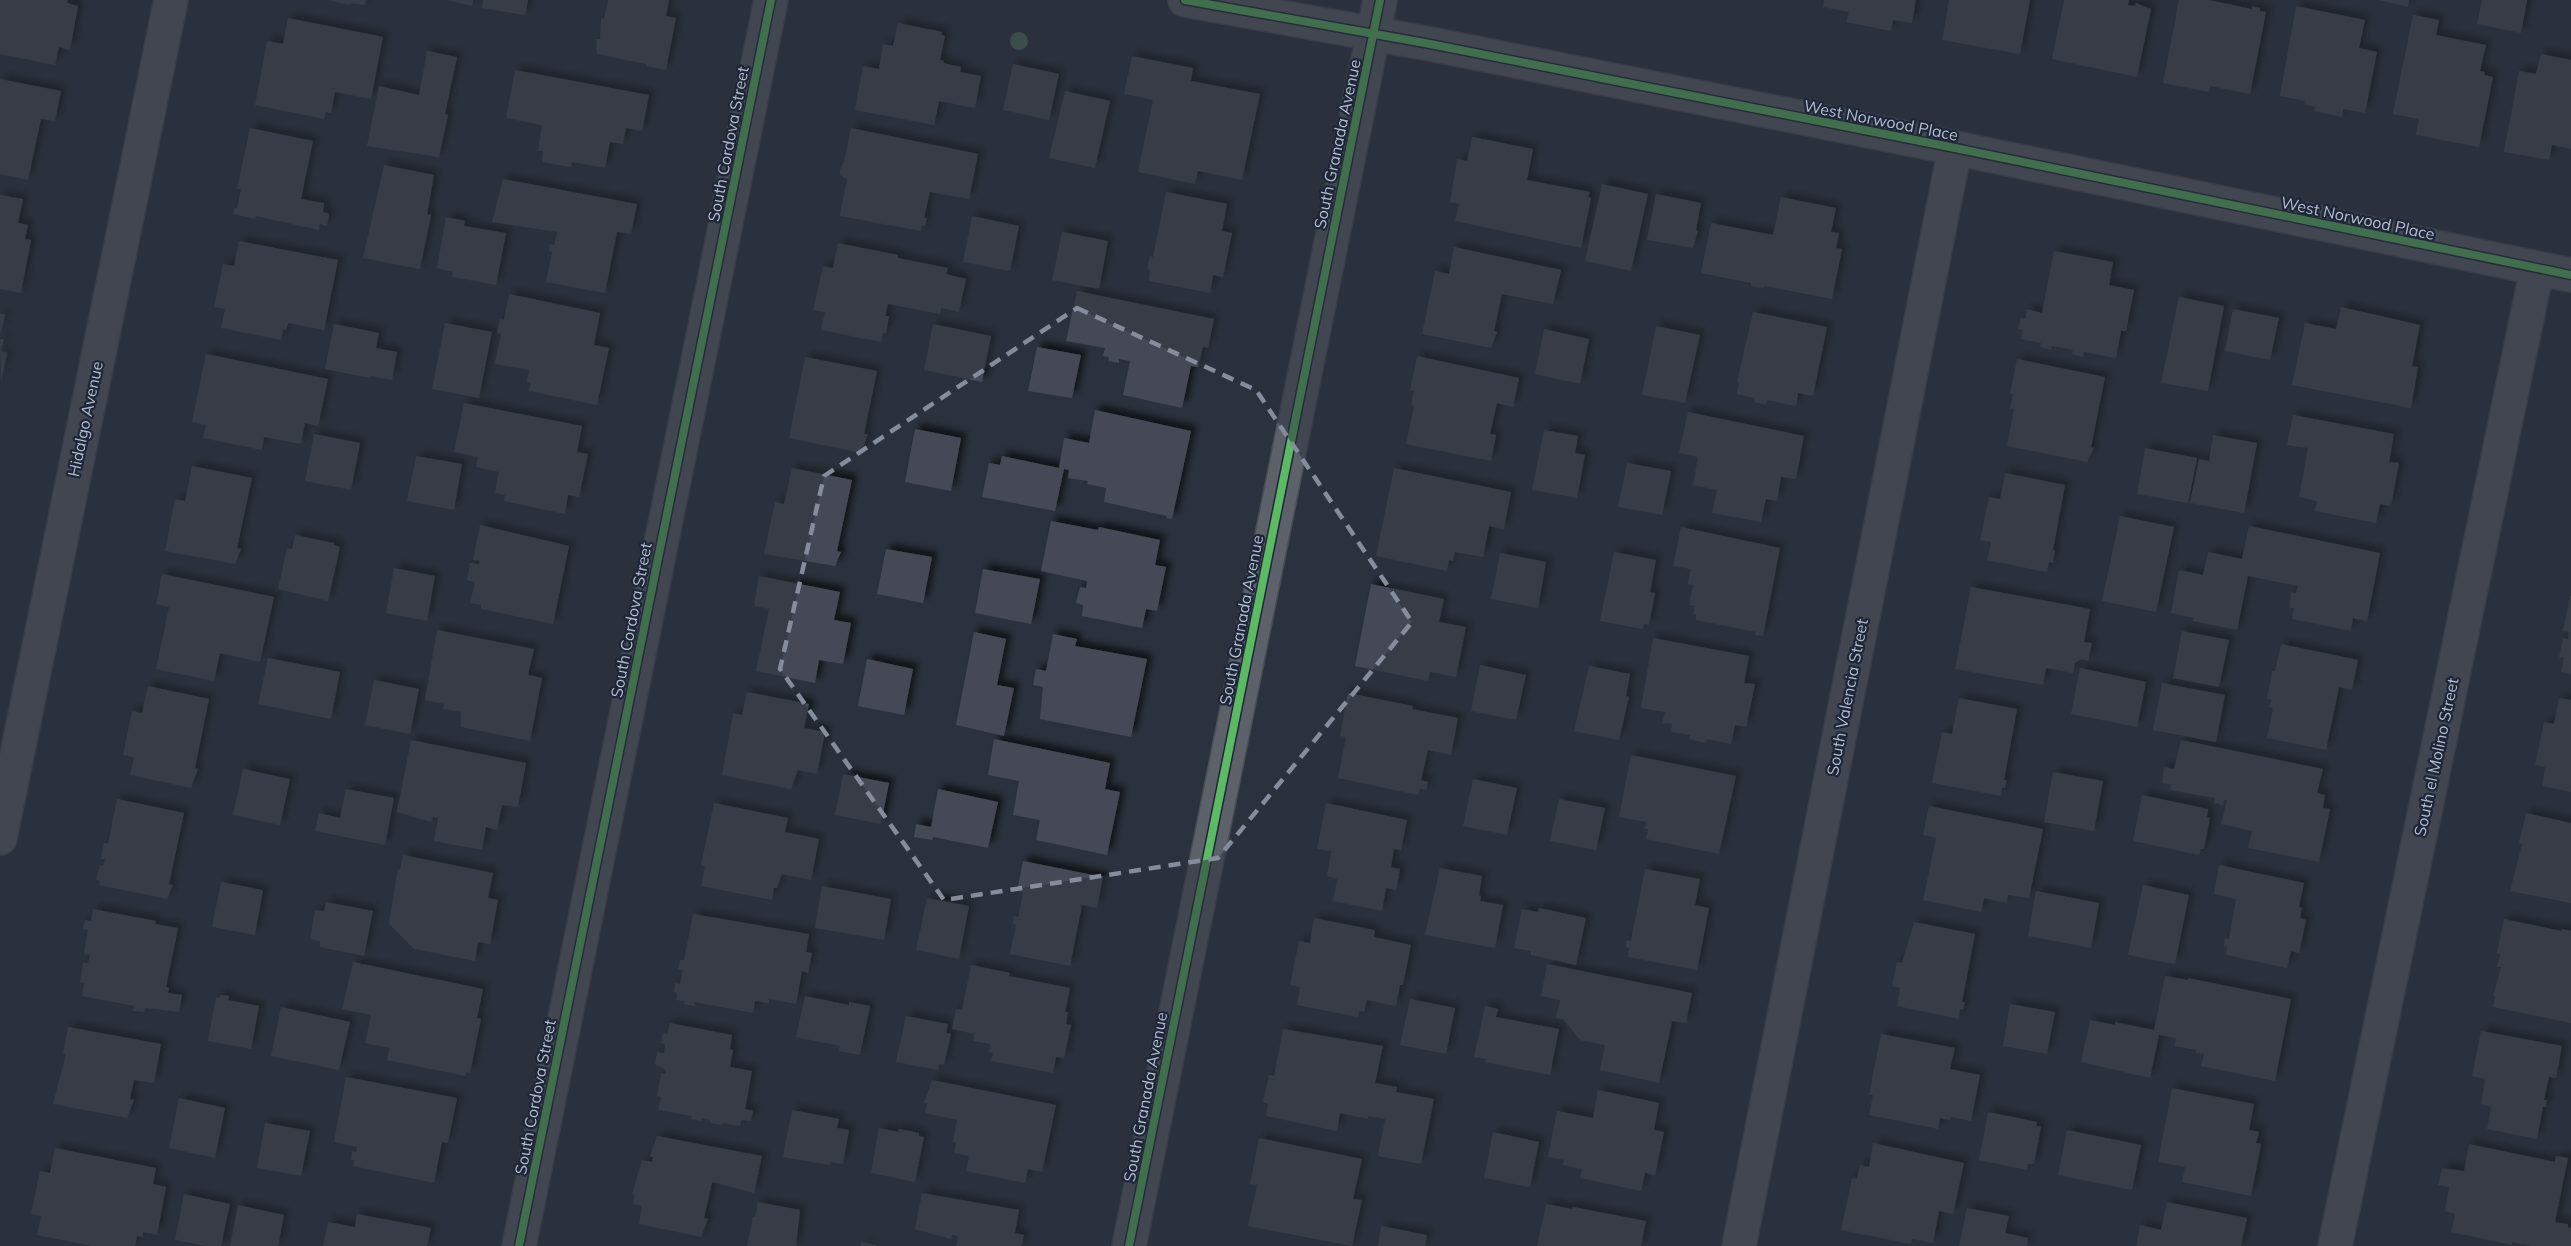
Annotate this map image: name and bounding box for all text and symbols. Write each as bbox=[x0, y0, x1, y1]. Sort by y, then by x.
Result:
street label: South Granada Avenue bbox=[1309, 58, 1365, 230]
street label: South Cordova Street bbox=[703, 64, 753, 223]
street label: West Norwood Place bbox=[1802, 95, 1960, 145]
street label: West Norwood Place bbox=[2279, 192, 2437, 244]
street label: Hidalgo Avenue bbox=[63, 359, 107, 479]
street label: South Granada Avenue bbox=[1215, 533, 1267, 707]
street label: South Cordova Street bbox=[606, 540, 656, 699]
street label: South Valencia Street bbox=[1822, 617, 1872, 777]
street label: South el Molino Street bbox=[2409, 676, 2463, 838]
street label: South Granada Avenue bbox=[1119, 1010, 1171, 1184]
street label: South Cordova Street bbox=[510, 1017, 560, 1176]

